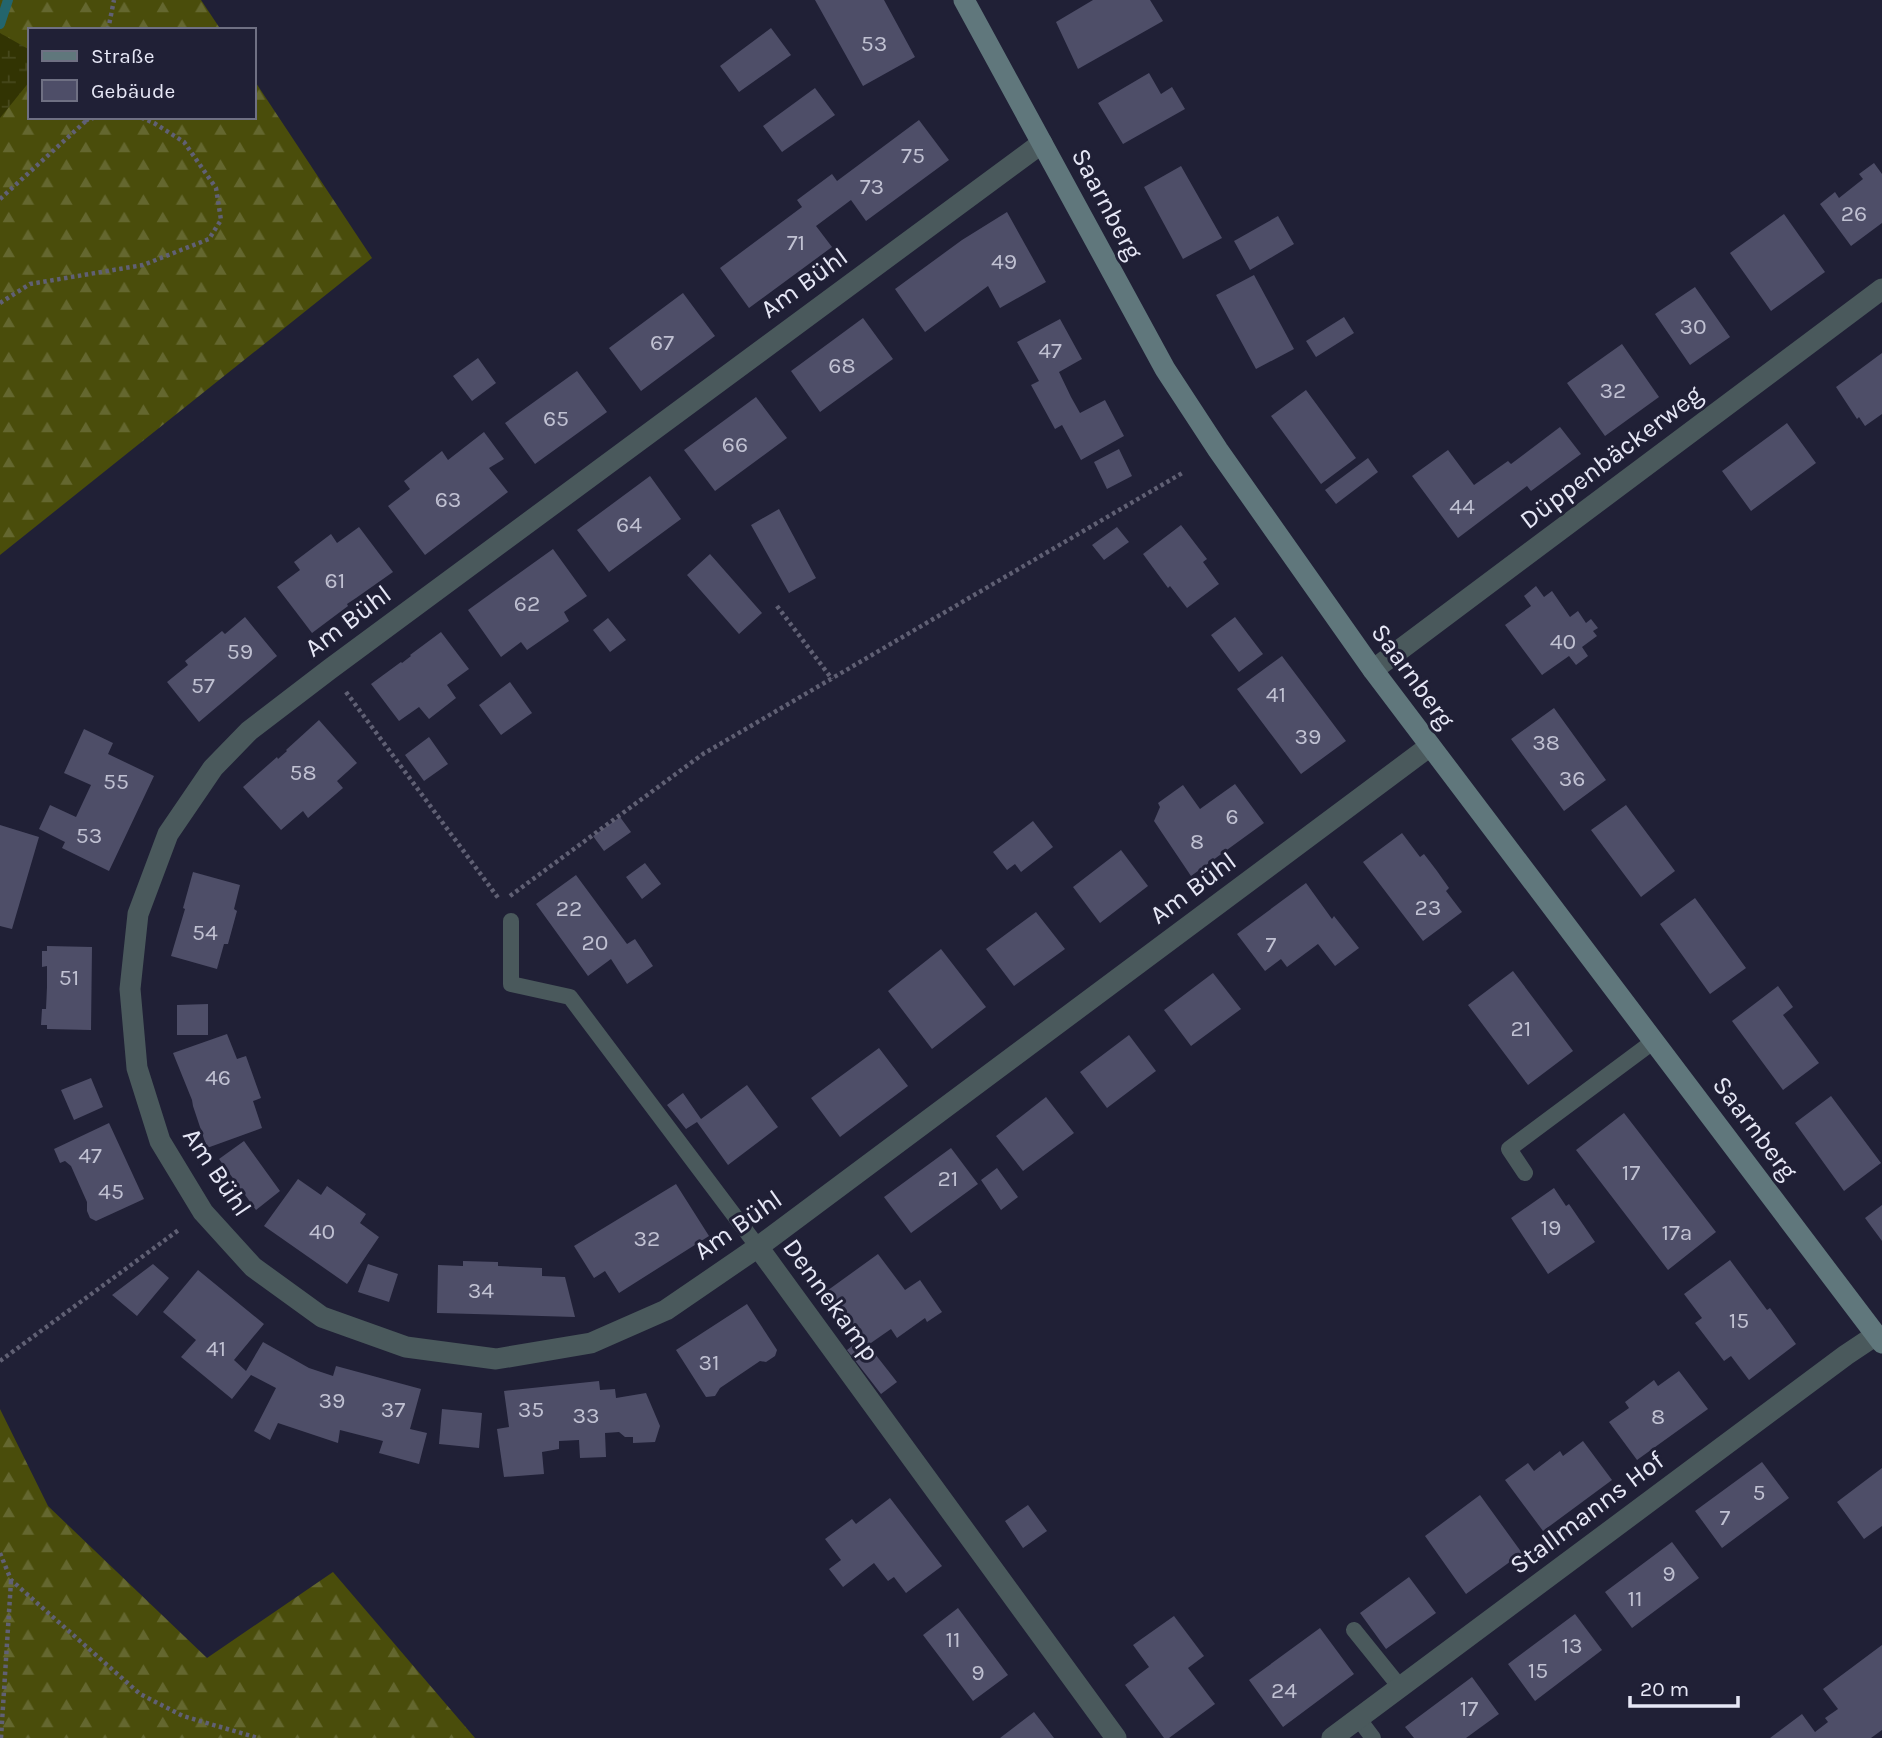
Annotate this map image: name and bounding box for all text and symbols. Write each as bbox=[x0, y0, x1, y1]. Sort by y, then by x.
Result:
legend bbox=[28, 28, 256, 119]
house number: 53 bbox=[861, 30, 887, 57]
text: Straße bbox=[91, 44, 154, 68]
text: Gebäude bbox=[91, 79, 175, 103]
house number: 75 bbox=[901, 142, 925, 169]
street label: Saarnberg bbox=[1065, 143, 1149, 265]
house number: 73 bbox=[860, 173, 884, 200]
house number: 26 bbox=[1841, 200, 1867, 227]
house number: 71 bbox=[787, 229, 805, 256]
street label: Am Bühl bbox=[754, 241, 854, 325]
house number: 49 bbox=[991, 248, 1017, 275]
house number: 30 bbox=[1679, 313, 1707, 340]
house number: 67 bbox=[650, 329, 674, 356]
house number: 47 bbox=[1038, 337, 1062, 364]
house number: 68 bbox=[828, 352, 856, 379]
house number: 32 bbox=[1600, 377, 1626, 404]
street label: Düppenbäckerweg bbox=[1514, 378, 1708, 536]
house number: 65 bbox=[543, 405, 569, 432]
house number: 66 bbox=[722, 431, 748, 458]
house number: 63 bbox=[435, 486, 461, 513]
house number: 44 bbox=[1449, 493, 1475, 520]
house number: 64 bbox=[616, 511, 642, 538]
house number: 61 bbox=[325, 567, 345, 594]
street label: Am Bühl bbox=[299, 578, 397, 664]
house number: 62 bbox=[514, 590, 540, 617]
street label: Saarnberg bbox=[1365, 618, 1462, 735]
house number: 40 bbox=[1550, 628, 1576, 655]
house number: 59 bbox=[227, 638, 253, 665]
house number: 57 bbox=[191, 672, 215, 699]
house number: 41 bbox=[1266, 681, 1286, 708]
house number: 39 bbox=[1295, 723, 1321, 750]
house number: 38 bbox=[1532, 729, 1560, 756]
house number: 58 bbox=[289, 759, 317, 786]
house number: 36 bbox=[1559, 765, 1585, 792]
house number: 55 bbox=[103, 768, 129, 795]
house number: 6 bbox=[1225, 803, 1239, 830]
house number: 53 bbox=[76, 822, 102, 849]
house number: 8 bbox=[1190, 828, 1204, 855]
street label: Am Bühl bbox=[1144, 845, 1242, 931]
house number: 23 bbox=[1415, 894, 1441, 921]
house number: 22 bbox=[556, 895, 582, 922]
house number: 54 bbox=[192, 919, 218, 946]
house number: 20 bbox=[582, 929, 608, 956]
house number: 7 bbox=[1266, 931, 1277, 958]
house number: 51 bbox=[59, 964, 79, 991]
house number: 21 bbox=[1511, 1015, 1531, 1042]
house number: 46 bbox=[205, 1064, 231, 1091]
street label: Saarnberg bbox=[1706, 1070, 1804, 1186]
street label: Am Bühl bbox=[176, 1122, 258, 1222]
house number: 47 bbox=[78, 1142, 102, 1169]
house number: 17 bbox=[1622, 1159, 1640, 1186]
house number: 21 bbox=[938, 1165, 958, 1192]
house number: 45 bbox=[98, 1178, 124, 1205]
street label: Am Bühl bbox=[688, 1184, 788, 1266]
house number: 19 bbox=[1541, 1214, 1561, 1241]
house number: 40 bbox=[309, 1218, 335, 1245]
house number: 17a bbox=[1661, 1219, 1693, 1246]
house number: 32 bbox=[634, 1225, 660, 1252]
street label: Dennekamp bbox=[776, 1233, 886, 1367]
house number: 34 bbox=[468, 1277, 494, 1304]
house number: 15 bbox=[1729, 1307, 1749, 1334]
house number: 41 bbox=[206, 1335, 226, 1362]
house number: 31 bbox=[698, 1349, 720, 1376]
house number: 39 bbox=[319, 1387, 345, 1414]
house number: 37 bbox=[381, 1396, 405, 1423]
house number: 35 bbox=[518, 1396, 544, 1423]
house number: 33 bbox=[572, 1402, 600, 1429]
house number: 8 bbox=[1651, 1403, 1665, 1430]
street label: Stallmanns Hof bbox=[1504, 1444, 1671, 1581]
house number: 5 bbox=[1753, 1479, 1765, 1506]
house number: 7 bbox=[1720, 1504, 1731, 1531]
house number: 9 bbox=[1662, 1560, 1676, 1587]
house number: 11 bbox=[1627, 1585, 1643, 1612]
house number: 11 bbox=[945, 1626, 961, 1653]
house number: 13 bbox=[1561, 1632, 1583, 1659]
house number: 15 bbox=[1528, 1657, 1548, 1684]
house number: 9 bbox=[971, 1659, 985, 1686]
scale bar bbox=[1630, 1664, 1738, 1708]
house number: 24 bbox=[1271, 1677, 1297, 1704]
text: 20 m bbox=[1640, 1677, 1689, 1701]
house number: 17 bbox=[1460, 1695, 1478, 1722]

